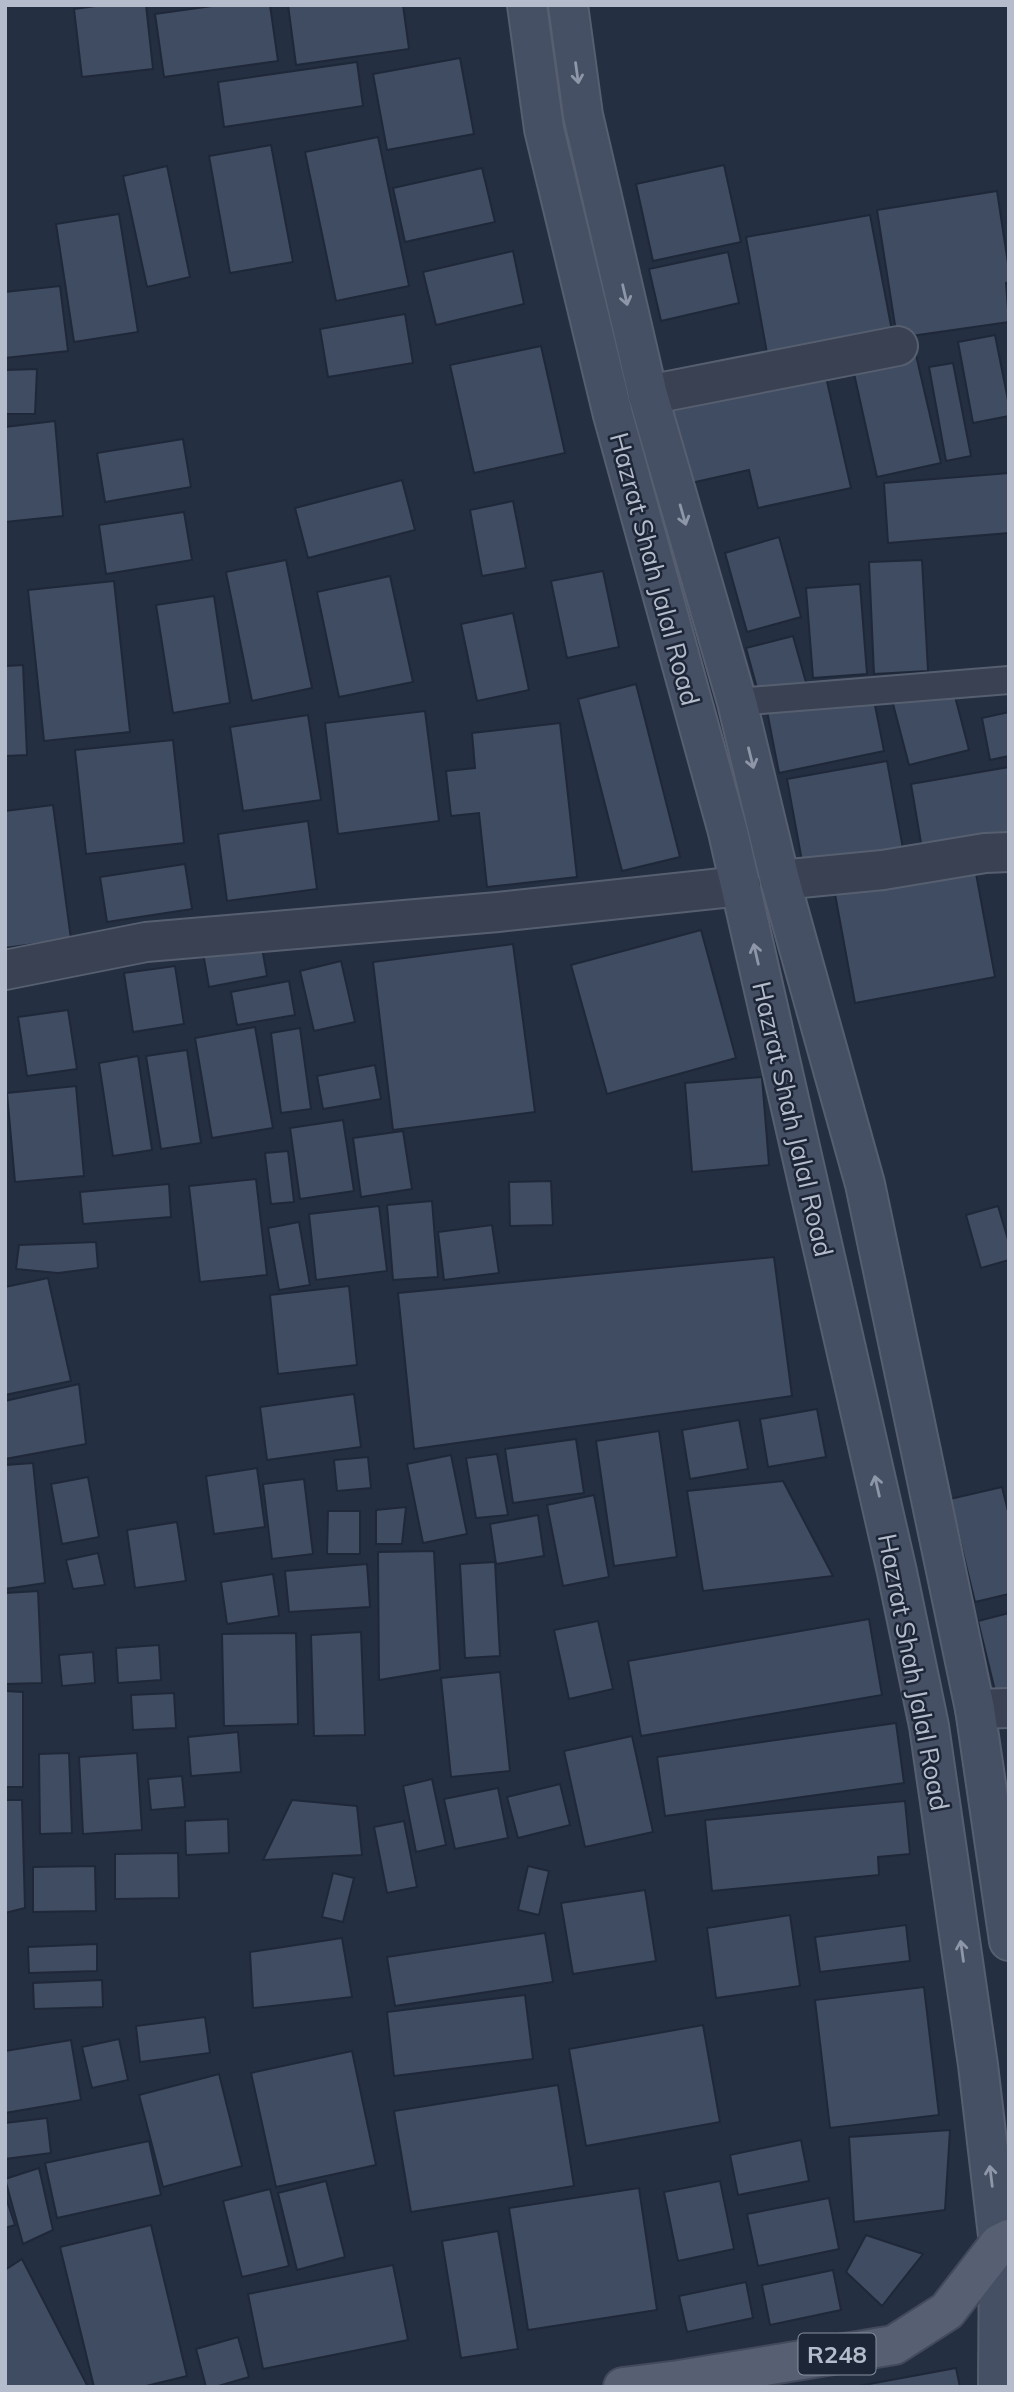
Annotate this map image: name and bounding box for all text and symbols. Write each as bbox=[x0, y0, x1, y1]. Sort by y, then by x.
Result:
one-way arrow bbox=[571, 61, 584, 84]
one-way arrow bbox=[619, 283, 632, 306]
street label: Hazrat Shah Jalal Road bbox=[603, 429, 707, 709]
one-way arrow bbox=[677, 504, 690, 526]
one-way arrow bbox=[745, 746, 758, 769]
one-way arrow bbox=[749, 943, 762, 966]
street label: Hazrat Shah Jalal Road bbox=[745, 978, 841, 1260]
one-way arrow bbox=[870, 1475, 883, 1498]
street label: Hazrat Shah Jalal Road bbox=[871, 1531, 957, 1813]
one-way arrow bbox=[955, 1940, 968, 1963]
one-way arrow bbox=[985, 2166, 998, 2188]
road number: R248 bbox=[798, 2334, 876, 2374]

